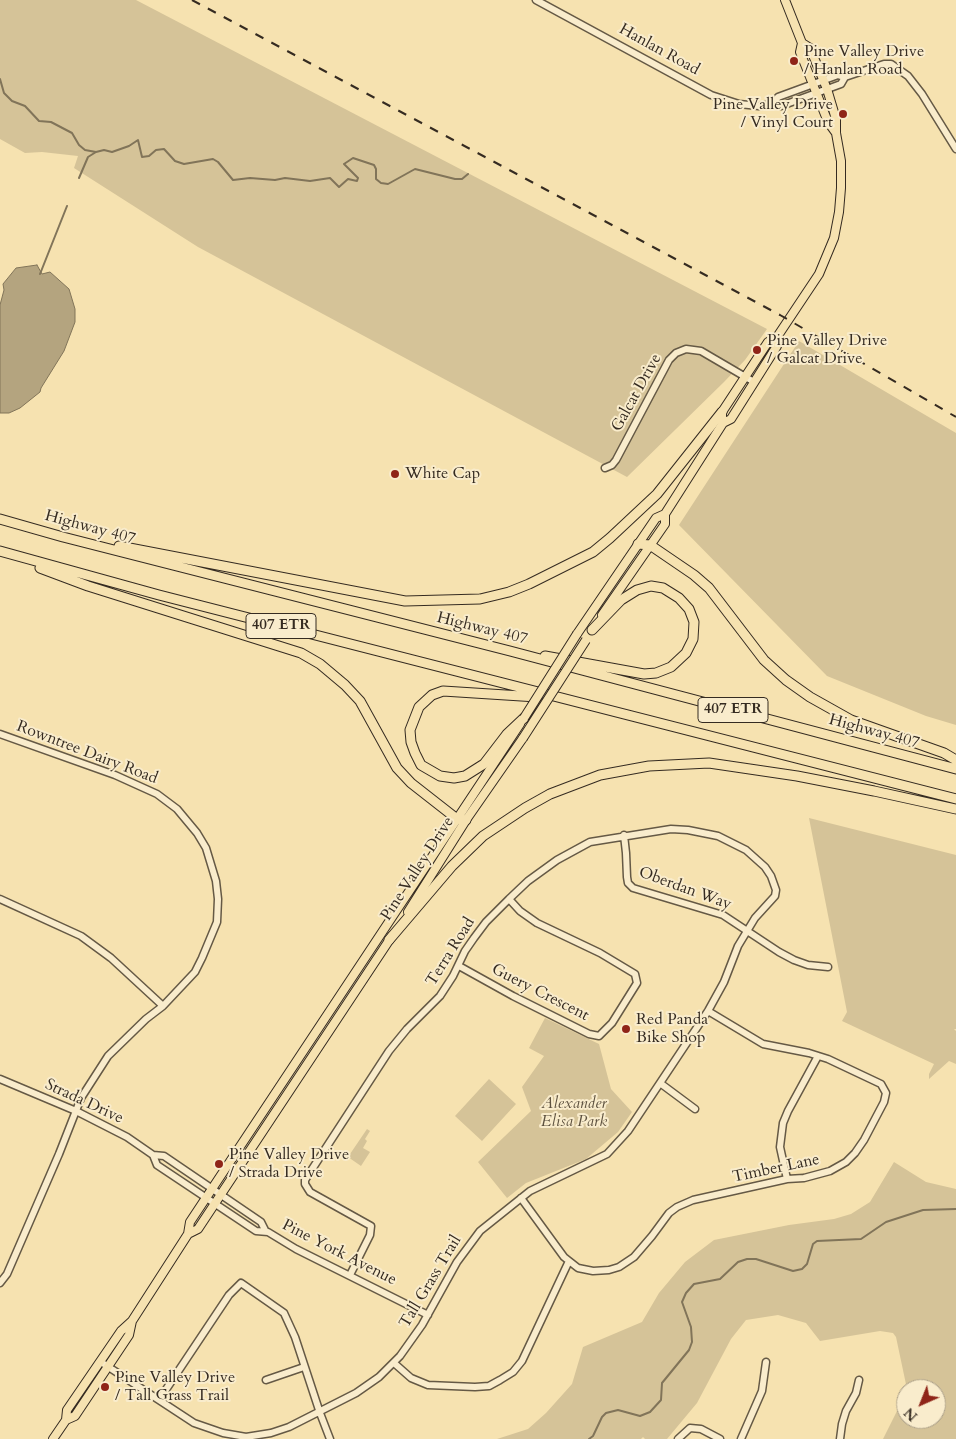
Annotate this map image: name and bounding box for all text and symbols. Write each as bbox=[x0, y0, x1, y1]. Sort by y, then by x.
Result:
street label: Hanlan Road bbox=[615, 20, 703, 80]
place label: Pine Valley Drive / Hanlan Road bbox=[804, 42, 924, 80]
marker: Pine Valley Drive / Hanlan Road bbox=[788, 55, 800, 67]
place label: Pine Valley Drive / Vinyl Court bbox=[713, 95, 833, 133]
marker: Pine Valley Drive / Vinyl Court bbox=[837, 108, 849, 120]
place label: Pine Valley Drive / Galcat Drive bbox=[767, 331, 887, 369]
marker: Pine Valley Drive / Galcat Drive bbox=[751, 344, 763, 356]
street label: Galcat Drive bbox=[608, 351, 666, 435]
place label: White Cap bbox=[405, 464, 480, 484]
marker: White Cap bbox=[389, 468, 401, 480]
street label: Highway 407 bbox=[43, 507, 137, 549]
street label: Highway 407 bbox=[435, 608, 529, 650]
road number: 407 ETR bbox=[246, 614, 316, 638]
road number: 407 ETR bbox=[698, 698, 768, 722]
street label: Highway 407 bbox=[827, 711, 921, 753]
street label: Rowntree Dairy Road bbox=[14, 717, 160, 789]
street label: Pine Valley Drive bbox=[377, 813, 459, 925]
street label: Oberdan Way bbox=[636, 863, 734, 915]
street label: Terra Road bbox=[422, 914, 480, 990]
street label: Guery Crescent bbox=[488, 960, 592, 1026]
place label: Red Panda Bike Shop bbox=[636, 1010, 708, 1048]
marker: Red Panda Bike Shop bbox=[620, 1023, 632, 1035]
street label: Strada Drive bbox=[42, 1075, 126, 1129]
park label: Alexander Elisa Park bbox=[541, 1094, 607, 1132]
place label: Pine Valley Drive / Strada Drive bbox=[229, 1145, 349, 1183]
street label: Timber Lane bbox=[731, 1150, 821, 1188]
marker: Pine Valley Drive / Strada Drive bbox=[213, 1158, 225, 1170]
street label: Pine York Avenue bbox=[279, 1216, 399, 1290]
street label: Tall Grass Trail bbox=[396, 1232, 466, 1332]
place label: Pine Valley Drive / Tall Grass Trail bbox=[115, 1368, 235, 1406]
north arrow bbox=[896, 1379, 946, 1429]
marker: Pine Valley Drive / Tall Grass Trail bbox=[99, 1381, 111, 1393]
text: N bbox=[900, 1403, 922, 1425]

